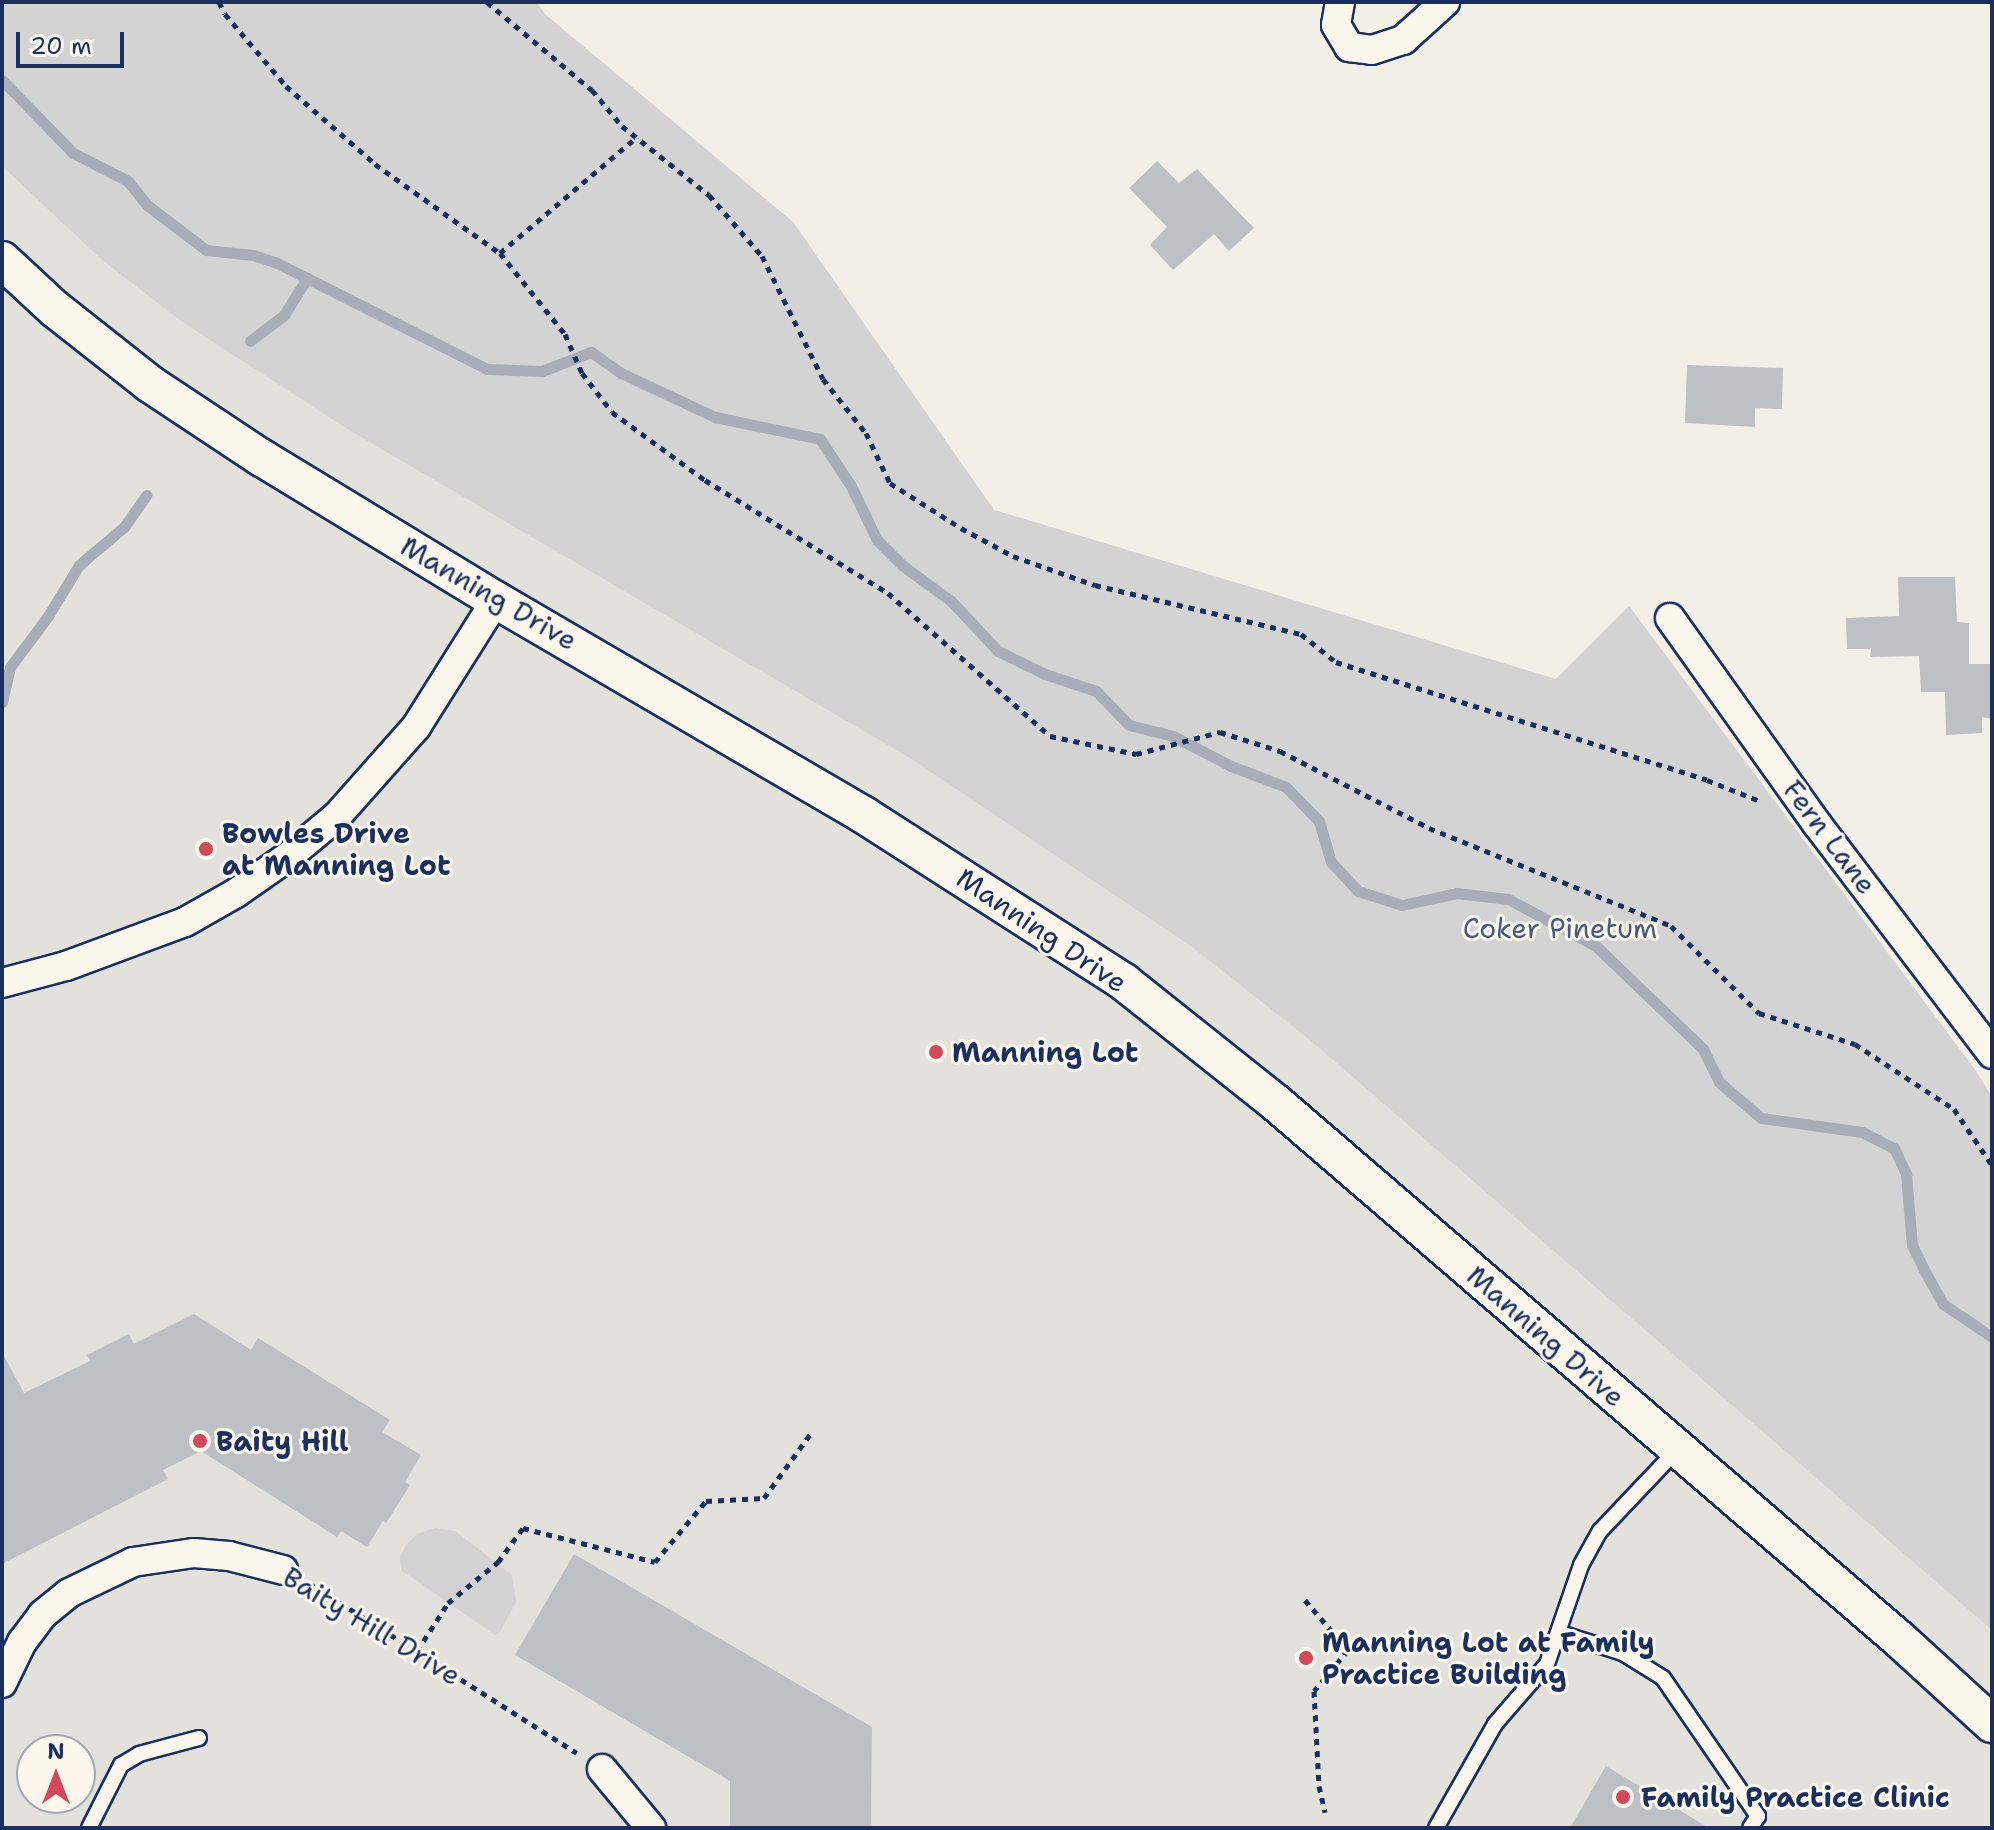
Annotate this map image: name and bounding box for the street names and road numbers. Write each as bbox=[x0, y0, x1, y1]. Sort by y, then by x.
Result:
street label: Manning Drive bbox=[395, 529, 583, 657]
street label: Fern Lane bbox=[1776, 773, 1884, 901]
street label: Manning Drive bbox=[951, 861, 1133, 999]
street label: Manning Drive bbox=[1460, 1258, 1632, 1414]
street label: Baity Hill Drive bbox=[277, 1560, 467, 1692]

